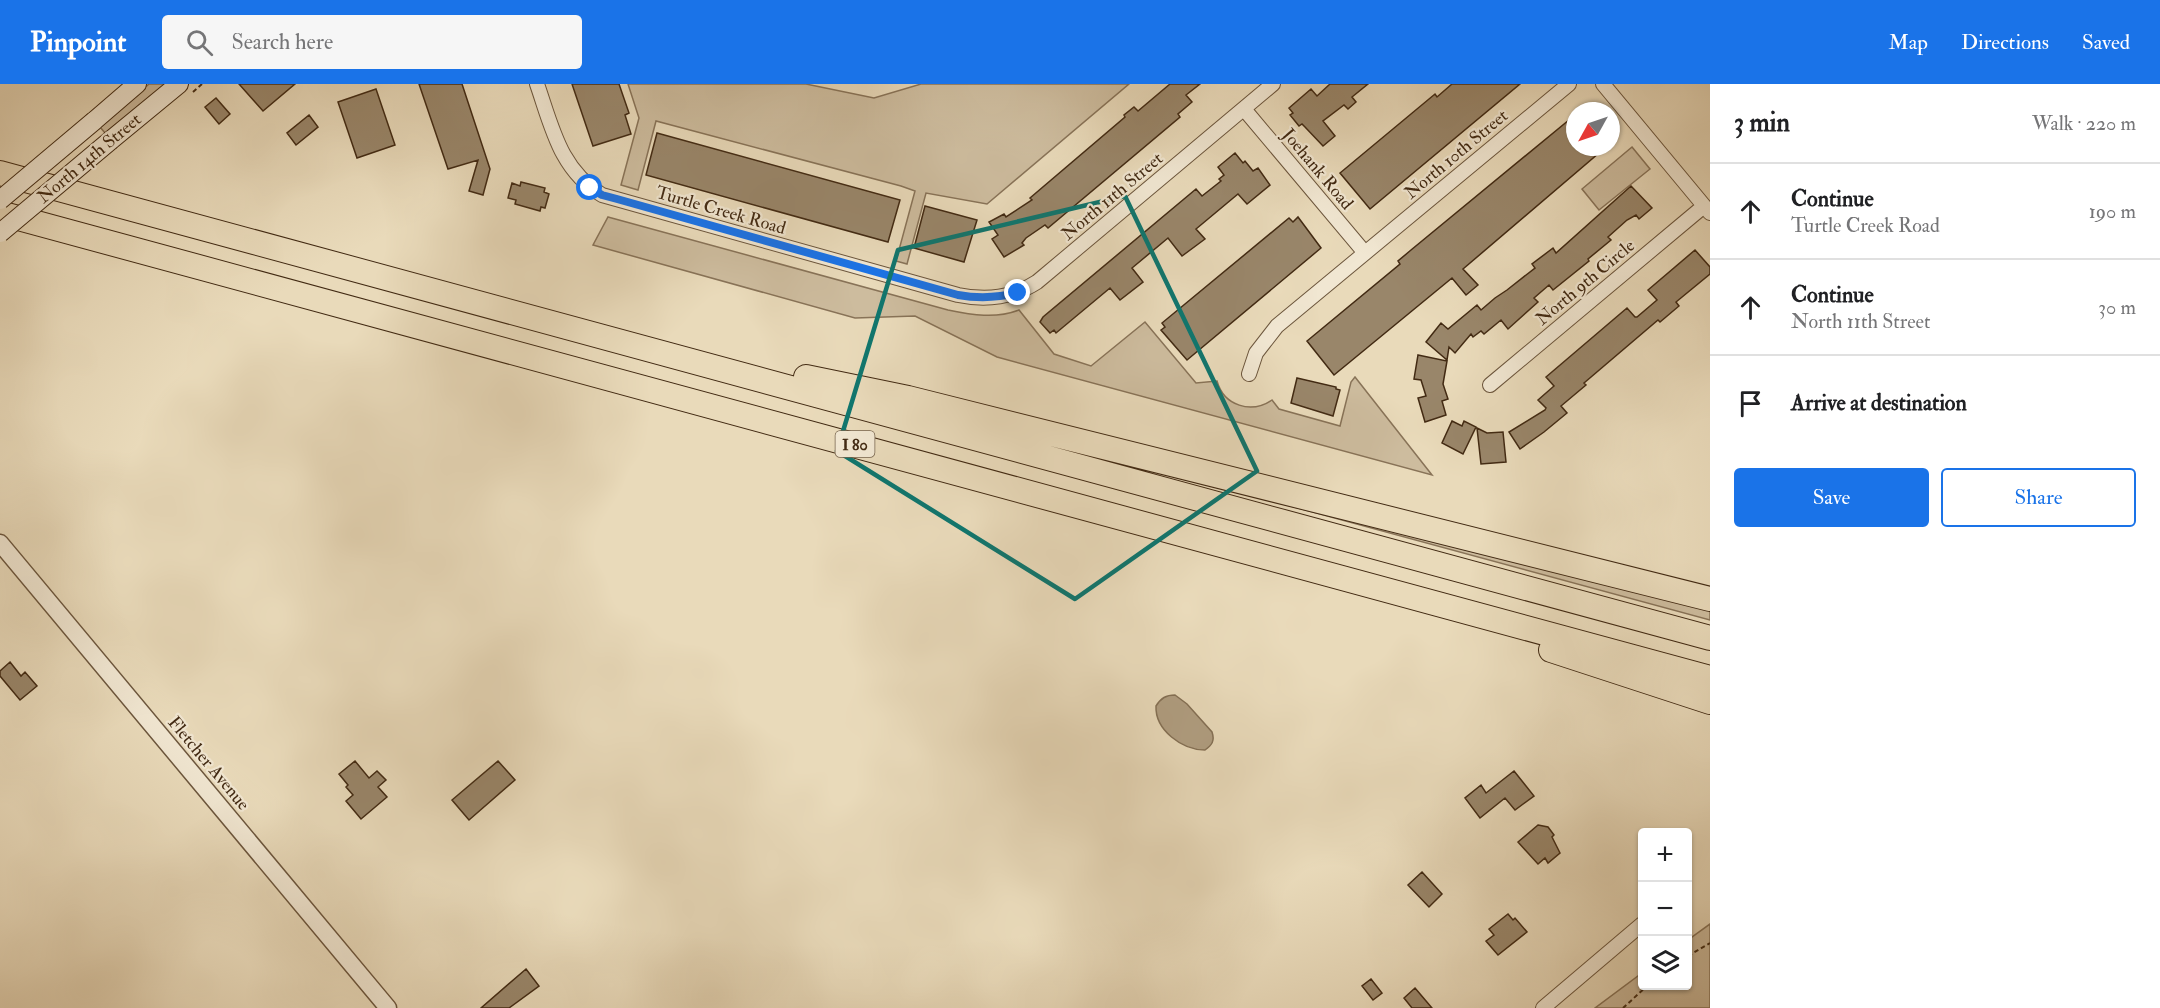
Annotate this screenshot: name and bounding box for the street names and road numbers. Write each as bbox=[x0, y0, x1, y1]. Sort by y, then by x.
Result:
street label: North 10th Street bbox=[1400, 104, 1513, 204]
street label: North 14th Street bbox=[33, 108, 146, 209]
street label: Joehank Road bbox=[1276, 123, 1358, 215]
street label: North 11th Street bbox=[1057, 147, 1168, 246]
street label: Turtle Creek Road bbox=[653, 181, 789, 240]
street label: North 9th Circle bbox=[1531, 234, 1640, 330]
road number: I 80 bbox=[836, 431, 874, 457]
street label: Fletcher Avenue bbox=[163, 712, 255, 815]

